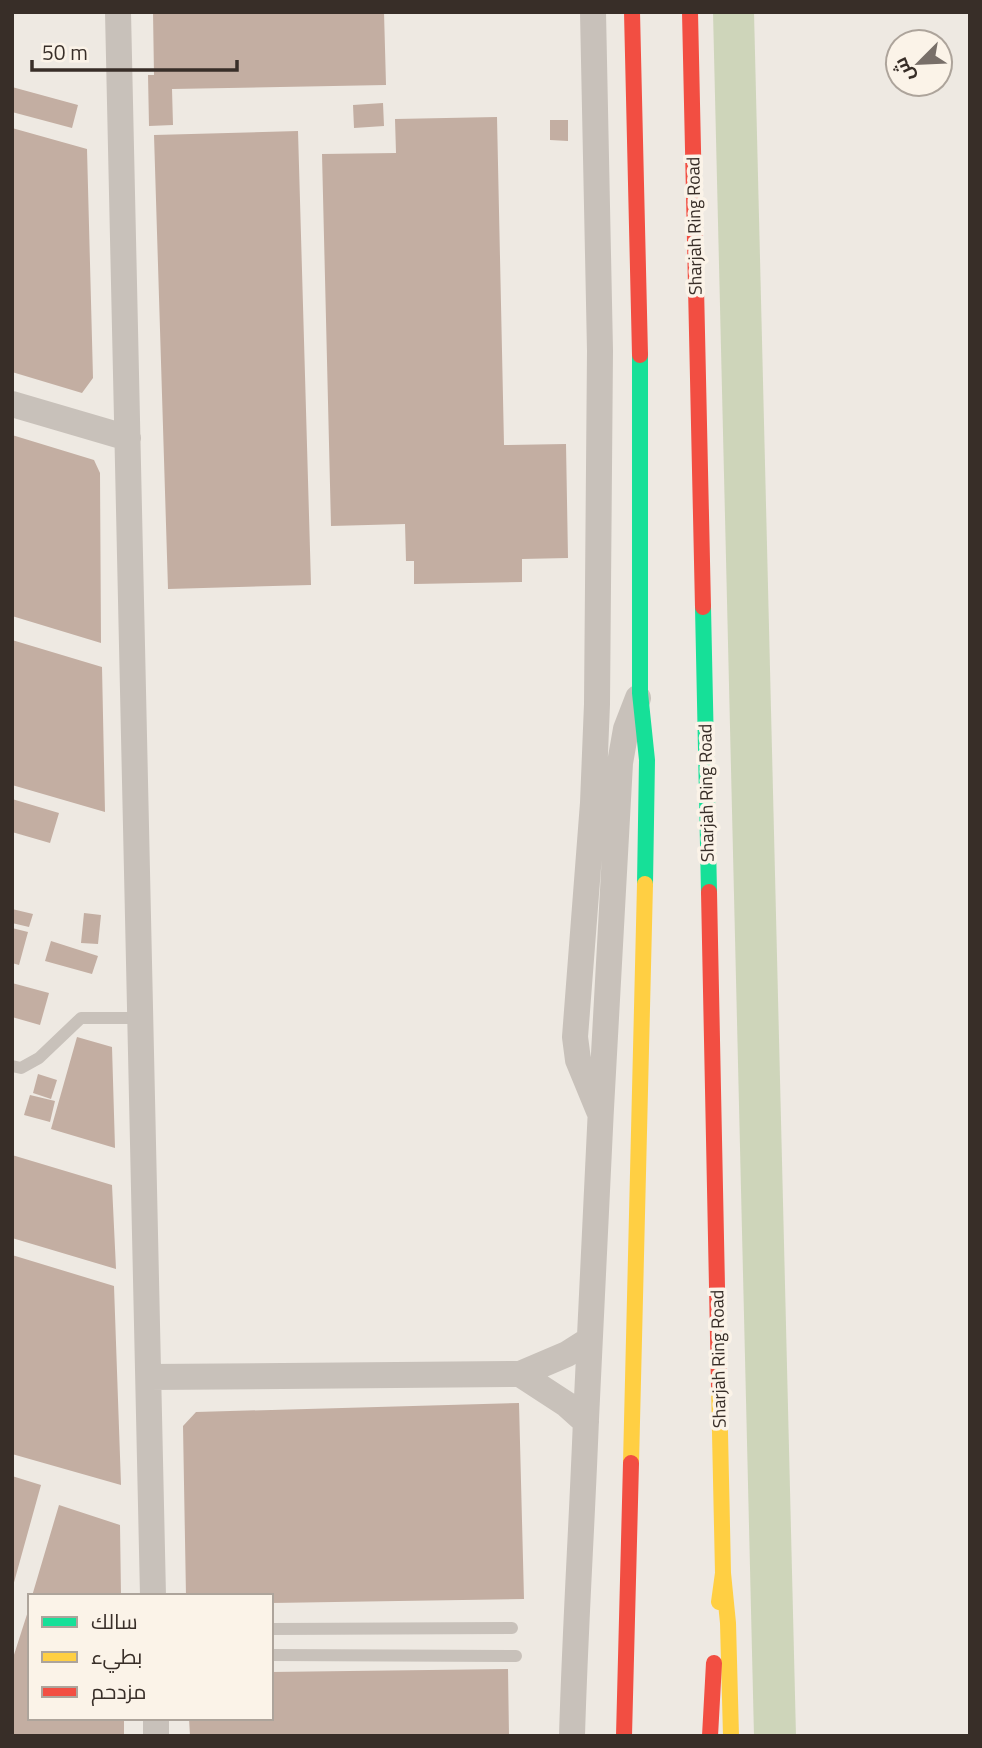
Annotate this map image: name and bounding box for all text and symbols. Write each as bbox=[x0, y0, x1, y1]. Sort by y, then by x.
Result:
scale bar bbox=[32, 28, 236, 72]
north arrow bbox=[884, 28, 954, 98]
text: 50 m bbox=[42, 36, 88, 68]
text: ش bbox=[885, 53, 921, 87]
street label: Sharjah Ring Road bbox=[679, 157, 709, 295]
street label: Sharjah Ring Road bbox=[691, 724, 721, 862]
street label: Sharjah Ring Road bbox=[703, 1290, 733, 1428]
legend bbox=[28, 1594, 273, 1720]
text: سالك bbox=[91, 1605, 138, 1637]
text: بطيء bbox=[91, 1640, 142, 1673]
text: مزدحم bbox=[91, 1675, 146, 1707]

